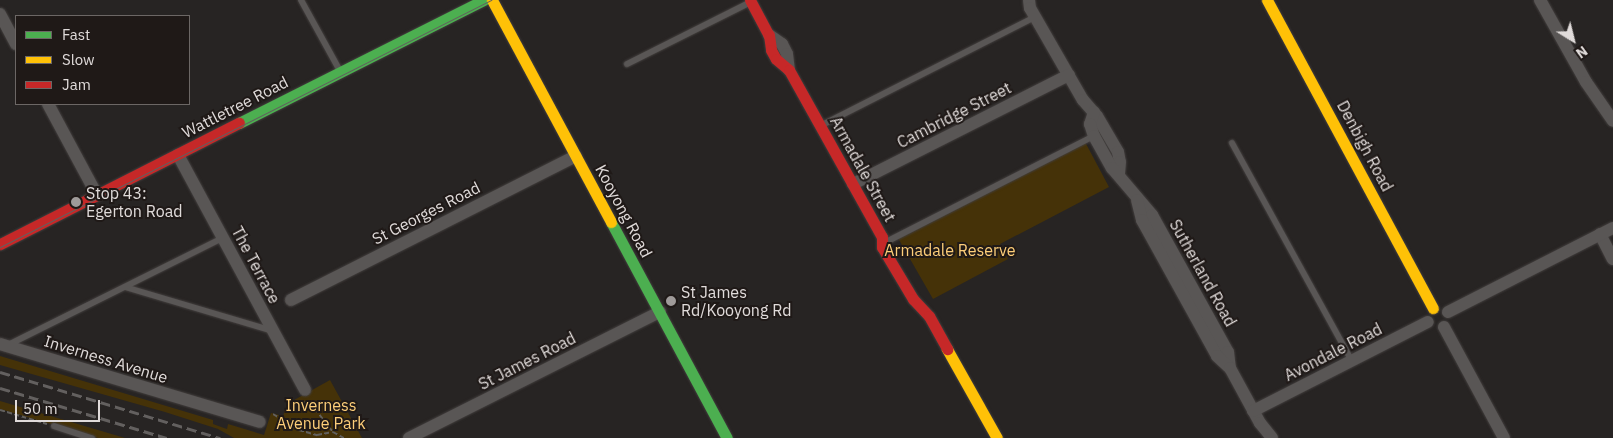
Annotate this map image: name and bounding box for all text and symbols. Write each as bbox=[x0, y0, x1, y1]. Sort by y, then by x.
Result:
legend bbox=[15, 15, 190, 105]
north arrow bbox=[1548, 15, 1598, 65]
text: Fast bbox=[62, 25, 90, 44]
text: N bbox=[1572, 42, 1591, 62]
text: Slow bbox=[62, 50, 95, 69]
street label: Wattletree Road bbox=[179, 72, 291, 142]
text: Jam bbox=[62, 75, 91, 94]
street label: Cambridge Street bbox=[894, 78, 1014, 152]
street label: Denbigh Road bbox=[1333, 97, 1397, 195]
street label: Armadale Street bbox=[826, 113, 900, 225]
street label: Kooyong Road bbox=[591, 161, 657, 261]
street label: St Georges Road bbox=[369, 178, 483, 248]
place label: Stop 43: Egerton Road bbox=[86, 183, 182, 221]
marker: Stop 43: Egerton Road bbox=[70, 196, 82, 208]
street label: Sutherland Road bbox=[1166, 216, 1240, 330]
street label: The Terrace bbox=[228, 223, 284, 307]
park label: Armadale Reserve bbox=[884, 240, 1016, 260]
place label: St James Rd/Kooyong Rd bbox=[681, 282, 791, 320]
marker: St James Rd/Kooyong Rd bbox=[665, 295, 677, 307]
street label: Avondale Road bbox=[1281, 319, 1385, 385]
street label: St James Road bbox=[475, 328, 579, 394]
street label: Inverness Avenue bbox=[42, 331, 170, 387]
scale bar bbox=[18, 390, 102, 422]
park label: Inverness Avenue Park bbox=[276, 395, 366, 433]
text: 50 m bbox=[23, 399, 58, 418]

